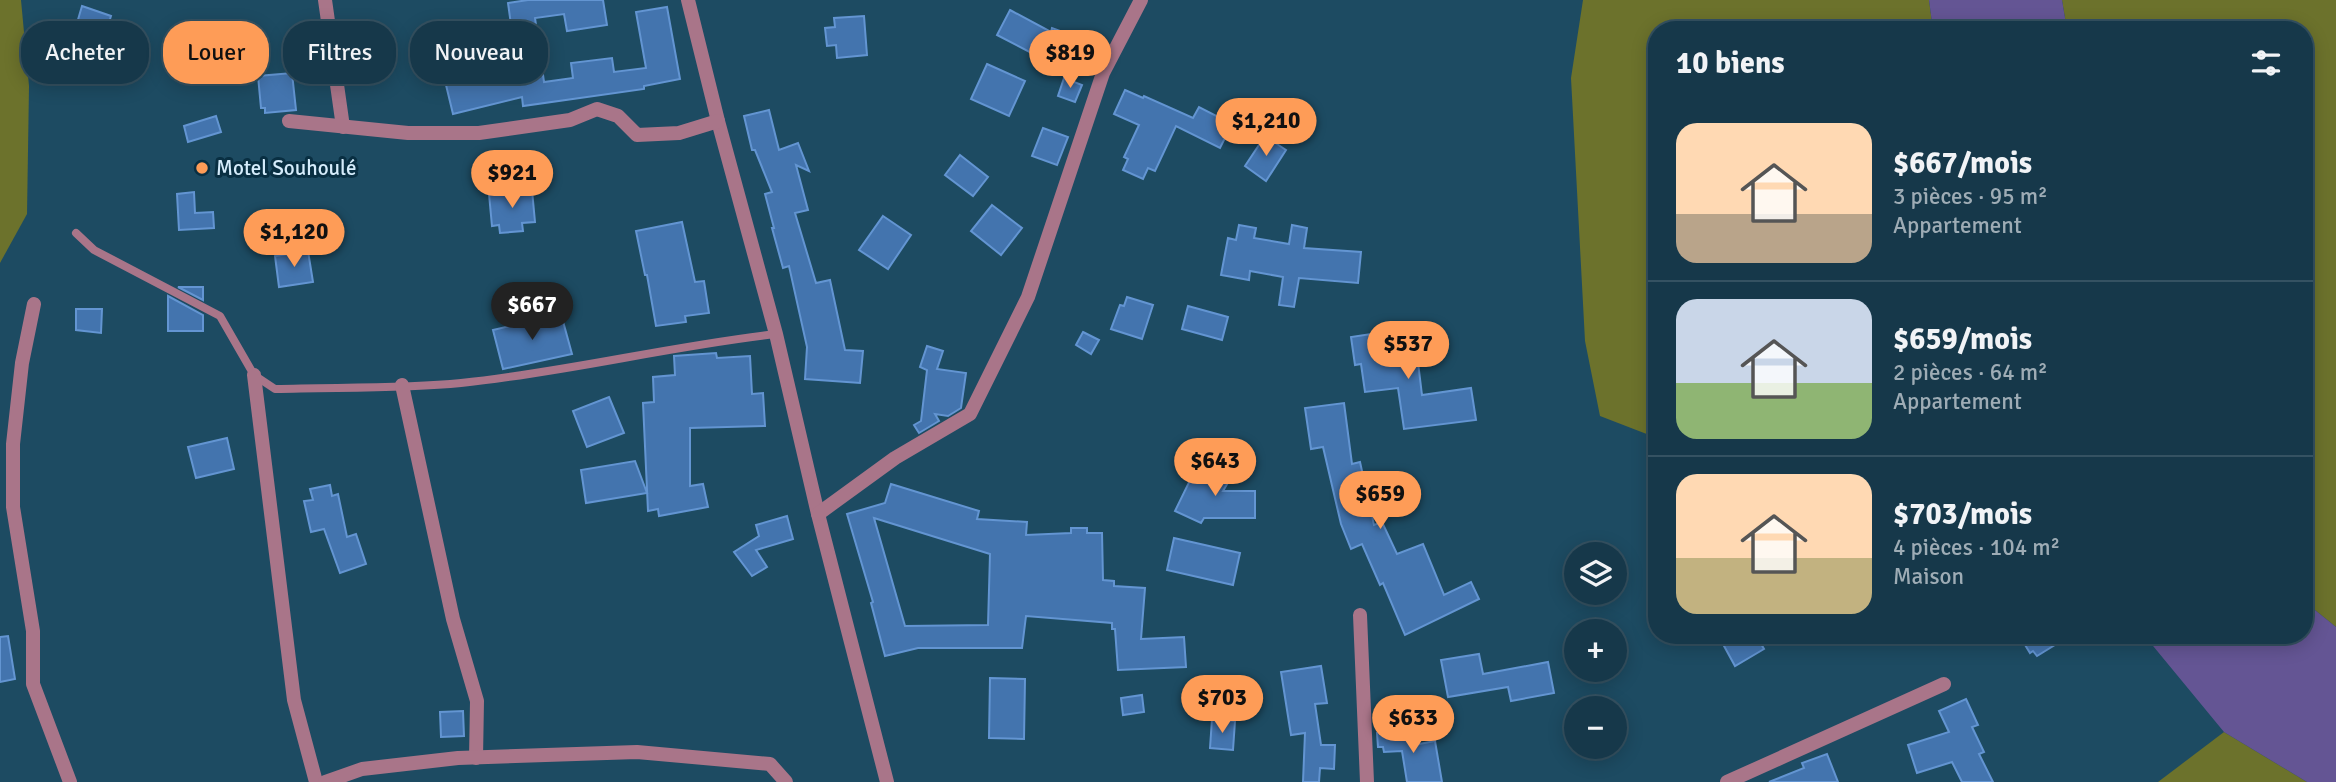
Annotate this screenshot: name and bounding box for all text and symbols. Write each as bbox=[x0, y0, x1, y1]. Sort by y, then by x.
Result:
chip: Acheter bbox=[21, 21, 149, 84]
chip: Louer bbox=[163, 21, 269, 84]
chip: Filtres bbox=[283, 21, 396, 84]
chip: Nouveau bbox=[410, 21, 548, 84]
pin: $819 bbox=[1029, 31, 1111, 90]
text: $819 bbox=[1045, 38, 1095, 67]
icon: filters bbox=[2247, 44, 2285, 82]
text: 10 biens bbox=[1676, 45, 1785, 82]
pin: $1,210 bbox=[1209, 99, 1323, 158]
text: $1,210 bbox=[1232, 106, 1300, 135]
text: $667/mois bbox=[1893, 145, 2032, 182]
pin: $921 bbox=[471, 150, 553, 210]
icon: home bbox=[1732, 151, 1816, 235]
place label: Motel Souhoulé bbox=[216, 155, 357, 181]
text: $921 bbox=[487, 158, 537, 187]
marker: Motel Souhoulé bbox=[194, 160, 210, 176]
text: 3 pièces · 95 m² bbox=[1893, 182, 2048, 211]
pin: $1,120 bbox=[237, 210, 351, 269]
text: Appartement bbox=[1893, 211, 2022, 240]
text: $1,120 bbox=[260, 217, 328, 246]
pin: $667 bbox=[491, 282, 573, 342]
text: $667 bbox=[507, 290, 557, 319]
text: $659/mois bbox=[1893, 321, 2032, 358]
pin: $537 bbox=[1367, 322, 1449, 381]
icon: home bbox=[1732, 327, 1816, 411]
text: $537 bbox=[1383, 329, 1433, 358]
text: 2 pièces · 64 m² bbox=[1893, 358, 2048, 387]
text: Appartement bbox=[1893, 387, 2022, 416]
pin: $643 bbox=[1174, 438, 1256, 498]
text: $643 bbox=[1190, 446, 1240, 475]
pin: $659 bbox=[1339, 472, 1421, 531]
text: $659 bbox=[1355, 479, 1405, 508]
text: $703/mois bbox=[1893, 496, 2032, 533]
icon: home bbox=[1732, 502, 1816, 586]
text: 4 pièces · 104 m² bbox=[1893, 533, 2060, 562]
map controls bbox=[1564, 542, 1627, 759]
button: layers bbox=[1564, 542, 1627, 605]
text: Maison bbox=[1893, 562, 1964, 591]
button: + bbox=[1564, 619, 1627, 682]
pin: $703 bbox=[1181, 676, 1263, 735]
text: $703 bbox=[1197, 683, 1247, 712]
pin: $633 bbox=[1372, 696, 1454, 755]
button: − bbox=[1564, 696, 1627, 759]
text: $633 bbox=[1388, 703, 1438, 732]

